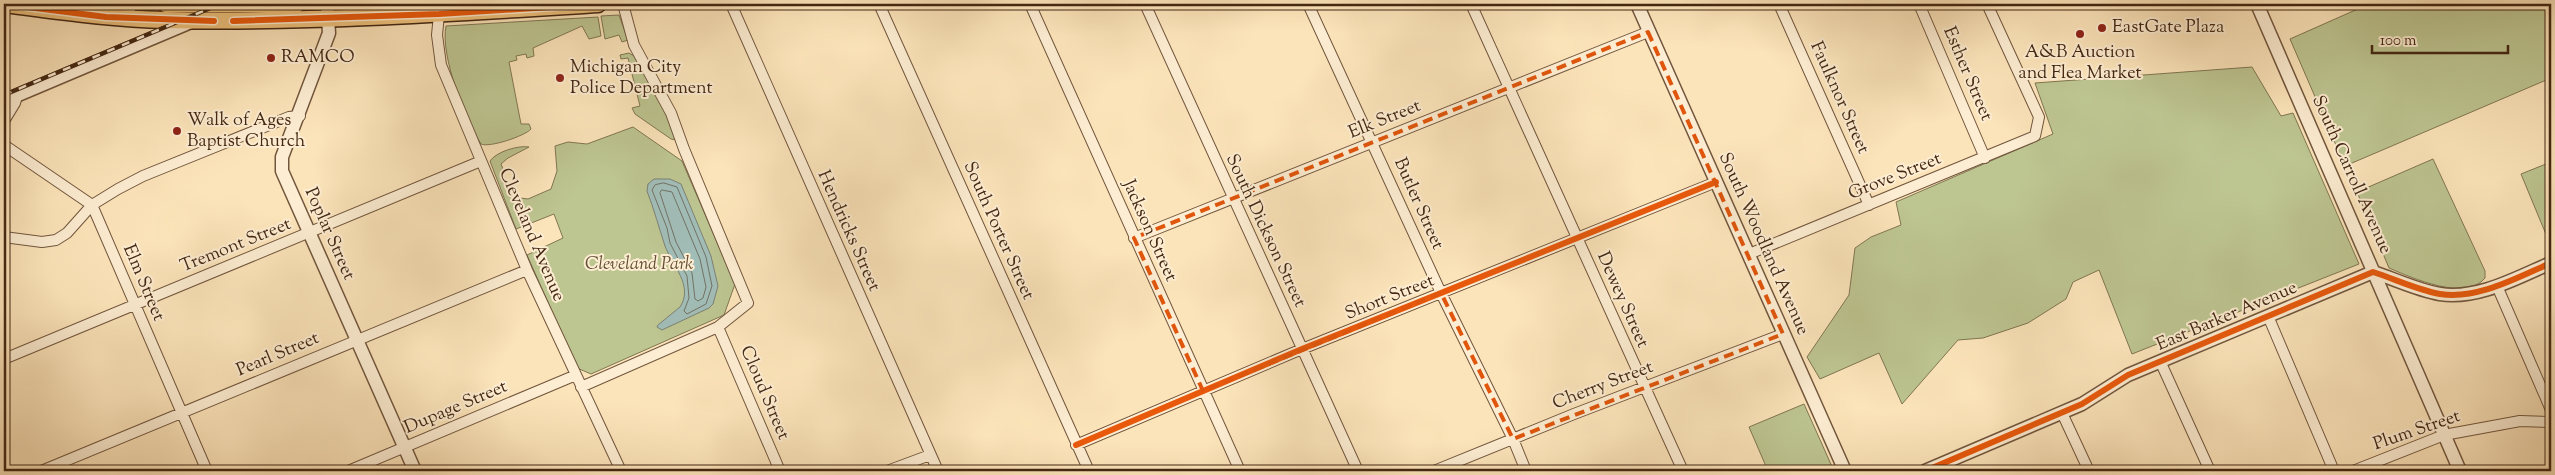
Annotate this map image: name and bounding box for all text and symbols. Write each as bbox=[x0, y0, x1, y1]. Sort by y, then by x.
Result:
place label: EastGate Plaza bbox=[2112, 15, 2224, 41]
marker: EastGate Plaza bbox=[2096, 22, 2108, 34]
scale bar bbox=[2372, 22, 2509, 54]
street label: Esther Street bbox=[1936, 23, 1998, 125]
marker: A&B Auction and Flea Market bbox=[2074, 28, 2086, 40]
text: 100 m bbox=[2380, 31, 2417, 52]
street label: Faulknor Street bbox=[1803, 38, 1875, 158]
place label: A&B Auction and Flea Market bbox=[2018, 40, 2142, 87]
place label: RAMCO bbox=[281, 45, 355, 71]
marker: RAMCO bbox=[265, 52, 277, 64]
place label: Michigan City Police Department bbox=[570, 55, 713, 102]
marker: Michigan City Police Department bbox=[554, 72, 566, 84]
street label: South Carroll Avenue bbox=[2304, 92, 2398, 258]
street label: Elk Street bbox=[1345, 94, 1425, 146]
place label: Walk of Ages Baptist Church bbox=[187, 108, 306, 155]
marker: Walk of Ages Baptist Church bbox=[171, 125, 183, 137]
street label: Grove Street bbox=[1845, 147, 1945, 207]
street label: South Woodland Avenue bbox=[1711, 148, 1815, 340]
street label: South Dickson Street bbox=[1218, 150, 1312, 312]
street label: Butler Street bbox=[1386, 154, 1450, 254]
street label: South Porter Street bbox=[956, 158, 1040, 304]
street label: Cleveland Avenue bbox=[491, 164, 571, 306]
street label: Hendricks Street bbox=[810, 166, 886, 296]
street label: Jackson Street bbox=[1115, 175, 1183, 286]
street label: Poplar Street bbox=[297, 183, 361, 285]
street label: Tremont Street bbox=[177, 212, 295, 280]
street label: Elm Street bbox=[115, 241, 171, 325]
street label: Dewey Street bbox=[1589, 248, 1655, 352]
park label: Cleveland Park bbox=[585, 252, 693, 278]
street label: Short Street bbox=[1341, 268, 1439, 328]
street label: East Barker Avenue bbox=[2152, 276, 2302, 358]
street label: Pearl Street bbox=[233, 326, 323, 384]
street label: Cloud Street bbox=[732, 342, 796, 444]
street label: Cherry Street bbox=[1549, 355, 1657, 417]
street label: Dupage Street bbox=[400, 375, 512, 441]
street label: Plum Street bbox=[2370, 404, 2464, 458]

